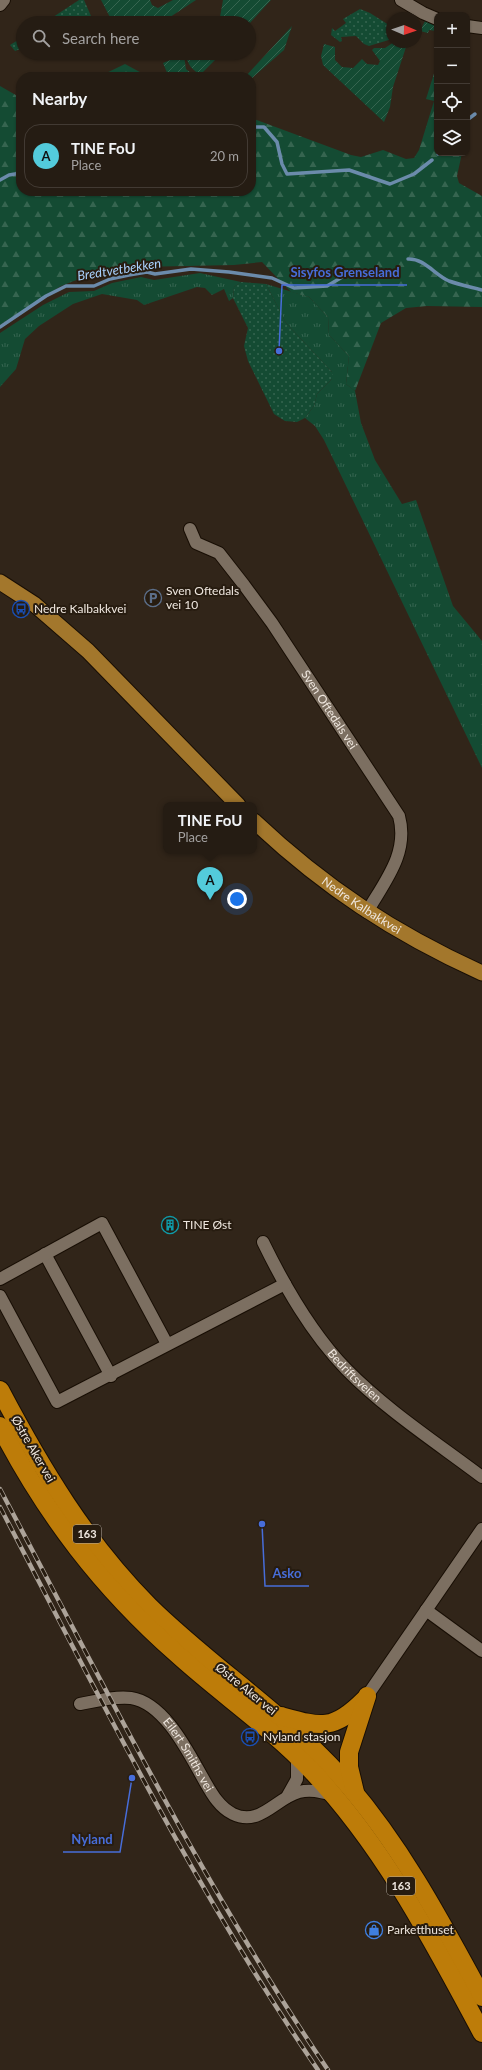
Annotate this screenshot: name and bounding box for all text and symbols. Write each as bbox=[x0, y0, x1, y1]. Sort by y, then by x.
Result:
north arrow bbox=[386, 12, 422, 48]
map controls bbox=[434, 12, 470, 156]
button: + bbox=[434, 12, 470, 48]
search box bbox=[16, 16, 256, 60]
icon: search bbox=[30, 27, 52, 49]
text: Search here bbox=[62, 29, 139, 47]
button: − bbox=[434, 48, 470, 84]
button: locate bbox=[434, 84, 470, 120]
text: Nearby bbox=[32, 88, 87, 109]
button: layers bbox=[434, 120, 470, 156]
text: TINE FoU bbox=[71, 139, 136, 157]
text: A bbox=[41, 148, 51, 164]
text: 20 m bbox=[210, 148, 239, 164]
text: Place bbox=[71, 157, 101, 173]
water label: Bredtvetbekken bbox=[76, 254, 162, 284]
callout: Sisyfos Grenseland bbox=[282, 260, 407, 285]
text: Sisyfos Grenseland bbox=[290, 264, 400, 280]
place label: Sven Oftedals vei 10 bbox=[166, 583, 239, 612]
parking icon: Sven Oftedals vei 10 bbox=[143, 588, 163, 608]
bus stop icon: Nedre Kalbakkvei bbox=[11, 599, 31, 619]
place label: Nedre Kalbakkvei bbox=[34, 601, 127, 616]
street label: Sven Oftedals vei bbox=[298, 667, 361, 752]
popup bbox=[163, 802, 257, 854]
text: TINE FoU bbox=[178, 811, 242, 829]
text: Place bbox=[178, 829, 208, 845]
pin: A bbox=[197, 867, 223, 900]
street label: Nedre Kalbakkvei bbox=[319, 873, 404, 937]
your location bbox=[227, 889, 247, 909]
building icon: TINE Øst bbox=[160, 1215, 180, 1235]
place label: TINE Øst bbox=[183, 1217, 232, 1232]
street label: Bedriftsveien bbox=[325, 1346, 385, 1405]
street label: Østre Aker vei bbox=[8, 1413, 59, 1485]
road number: 163 bbox=[73, 1525, 101, 1543]
callout: Asko bbox=[265, 1561, 309, 1586]
text: Asko bbox=[272, 1565, 302, 1581]
street label: Østre Aker vei bbox=[213, 1659, 280, 1718]
street label: Eilert Smiths vei bbox=[160, 1714, 217, 1794]
bus stop icon: Nyland stasjon bbox=[240, 1727, 260, 1747]
place label: Nyland stasjon bbox=[263, 1729, 341, 1744]
callout: Nyland bbox=[63, 1827, 120, 1852]
text: Nyland bbox=[71, 1831, 113, 1847]
road number: 163 bbox=[387, 1877, 415, 1895]
shop icon: Parketthuset bbox=[364, 1920, 384, 1940]
place label: Parketthuset bbox=[387, 1922, 454, 1937]

